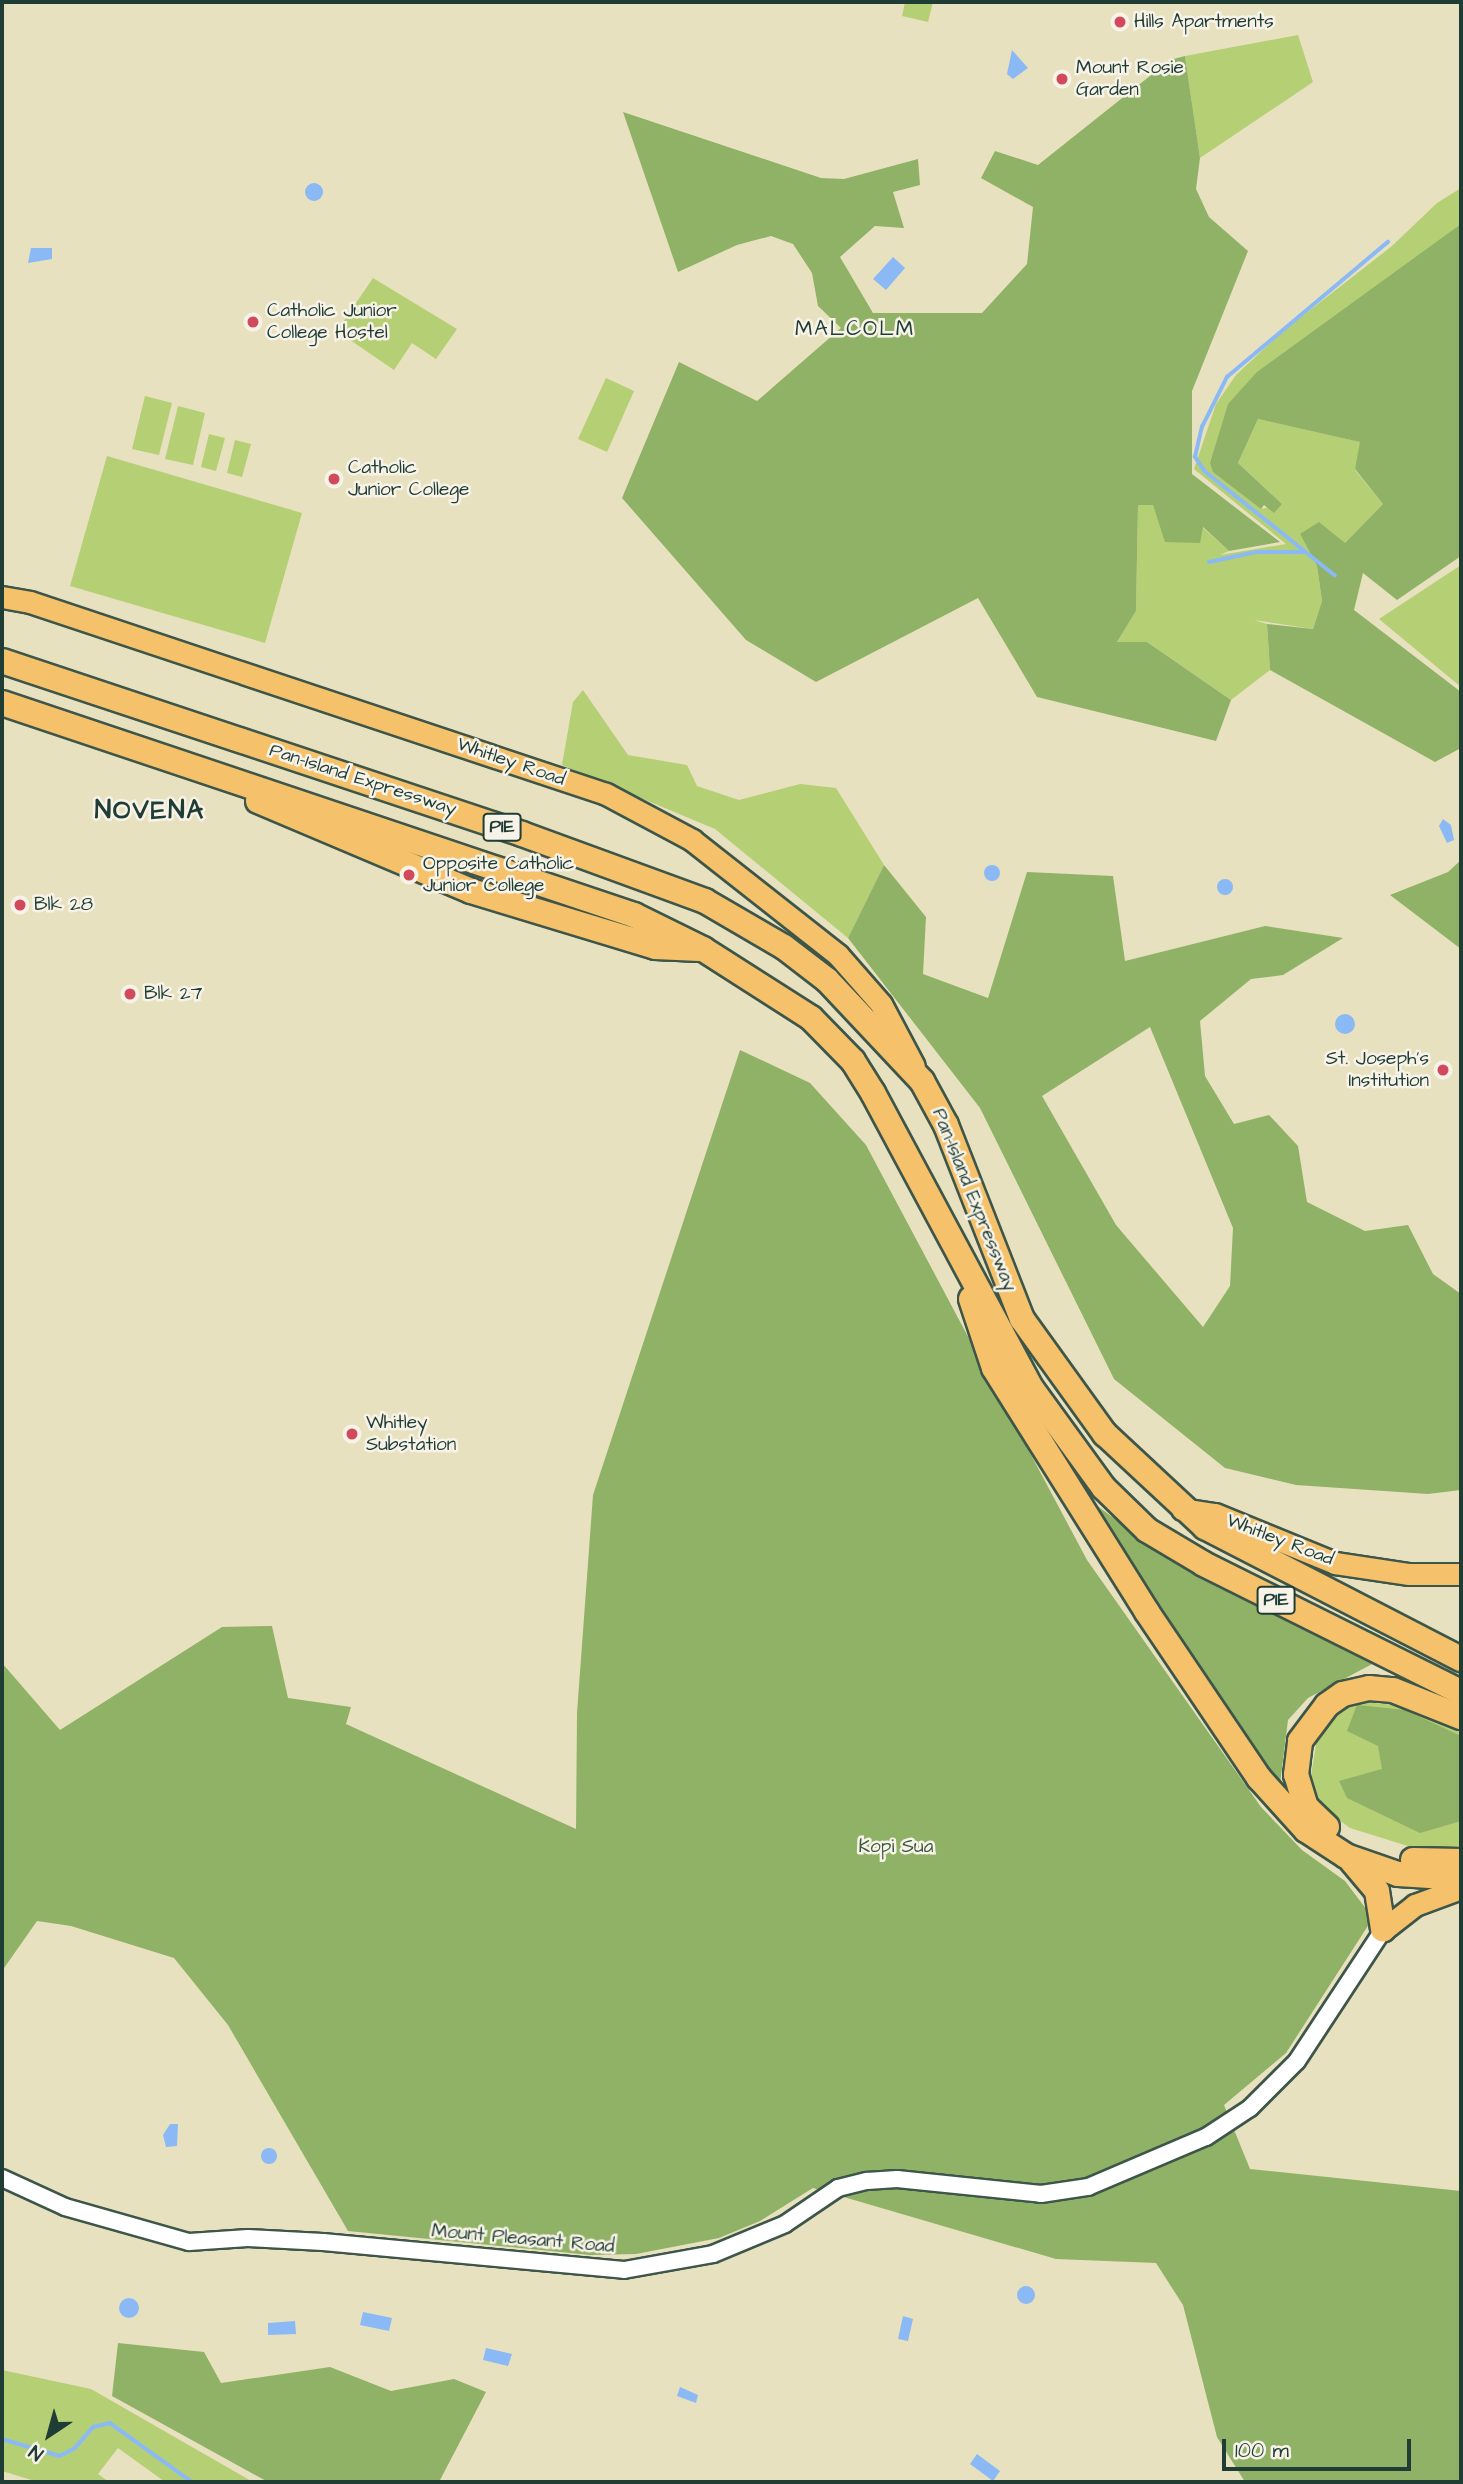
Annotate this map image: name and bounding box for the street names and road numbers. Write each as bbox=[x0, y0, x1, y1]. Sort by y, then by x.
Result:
street label: Whitley Road bbox=[454, 733, 568, 791]
street label: Pan-Island Expressway bbox=[267, 739, 459, 821]
road number: PIE bbox=[481, 812, 523, 842]
street label: Pan-Island Expressway bbox=[927, 1105, 1021, 1295]
street label: Whitley Road bbox=[1223, 1509, 1337, 1571]
road number: PIE bbox=[1255, 1586, 1297, 1615]
street label: Mount Pleasant Road bbox=[431, 2220, 615, 2258]

